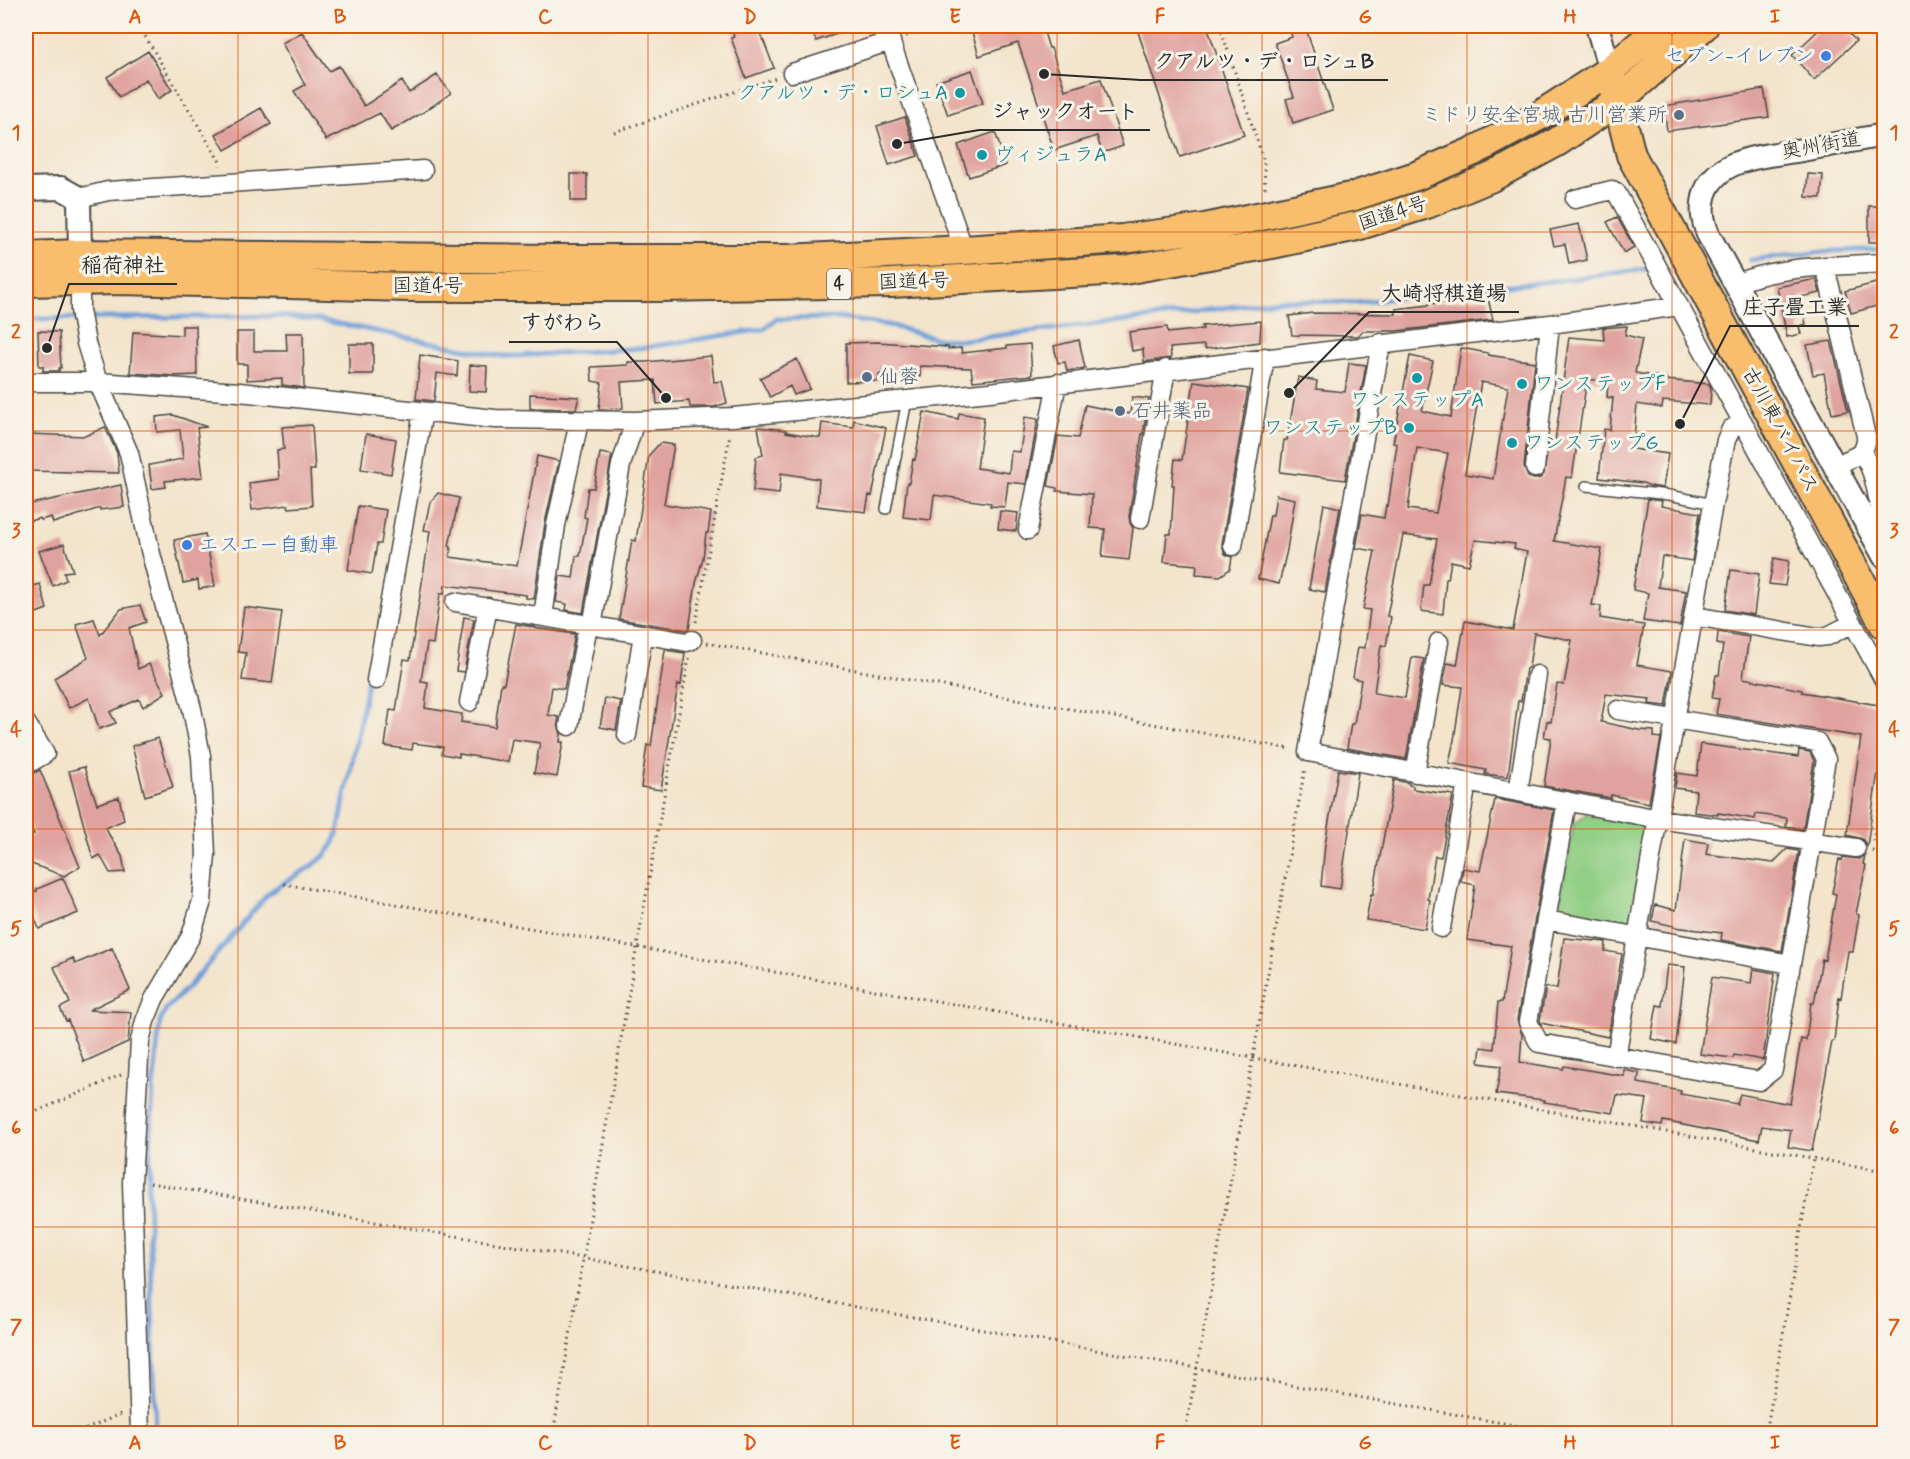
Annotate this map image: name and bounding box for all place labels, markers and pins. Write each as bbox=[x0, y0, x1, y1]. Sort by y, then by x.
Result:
callout: クアルツ・デ・ロシュB bbox=[1141, 41, 1388, 80]
place label: セブン-イレブン bbox=[1665, 43, 1814, 70]
marker: セブン-イレブン bbox=[1819, 49, 1833, 63]
place label: クアルツ・デ・ロシュA bbox=[737, 80, 948, 107]
marker: クアルツ・デ・ロシュA bbox=[953, 86, 967, 100]
callout: ジャックオート bbox=[979, 91, 1150, 130]
place label: ミドリ安全宮城 古川営業所 bbox=[1422, 102, 1667, 129]
marker: ミドリ安全宮城 古川営業所 bbox=[1672, 108, 1686, 122]
place label: ヴィジュラA bbox=[994, 142, 1107, 169]
marker: ヴィジュラA bbox=[975, 148, 989, 162]
callout: 稲荷神社 bbox=[69, 245, 177, 284]
callout: 大崎将棋道場 bbox=[1369, 273, 1519, 312]
callout: 庄子畳工業 bbox=[1730, 287, 1859, 326]
callout: すがわら bbox=[509, 303, 617, 342]
place label: 仙蓉 bbox=[879, 364, 919, 391]
marker: 仙蓉 bbox=[860, 370, 874, 384]
marker: ワンステップA bbox=[1410, 371, 1424, 385]
place label: ワンステップF bbox=[1534, 371, 1666, 398]
marker: ワンステップF bbox=[1515, 377, 1529, 391]
place label: ワンステップA bbox=[1350, 387, 1484, 414]
place label: 石井薬品 bbox=[1132, 398, 1212, 425]
marker: 石井薬品 bbox=[1113, 404, 1127, 418]
place label: ワンステップB bbox=[1263, 415, 1397, 442]
marker: ワンステップB bbox=[1402, 421, 1416, 435]
place label: ワンステップG bbox=[1524, 430, 1658, 457]
marker: ワンステップG bbox=[1505, 436, 1519, 450]
place label: エスエー自動車 bbox=[199, 532, 339, 559]
marker: エスエー自動車 bbox=[180, 538, 194, 552]

